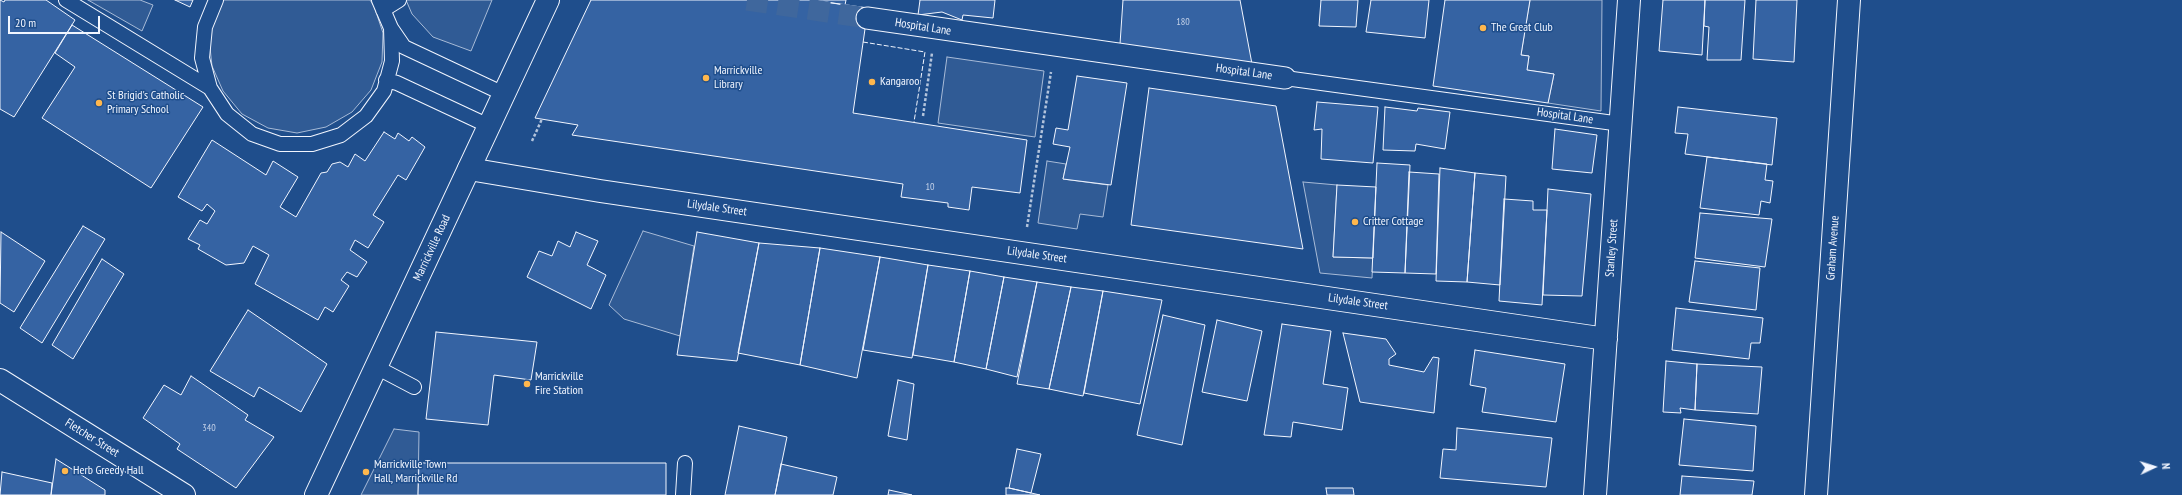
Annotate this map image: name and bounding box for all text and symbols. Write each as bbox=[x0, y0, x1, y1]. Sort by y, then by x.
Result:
scale bar bbox=[10, 8, 102, 34]
text: 20 m bbox=[15, 15, 36, 30]
street label: Hospital Lane bbox=[894, 15, 952, 39]
house number: 180 bbox=[1176, 16, 1190, 28]
place label: The Great Club bbox=[1491, 21, 1553, 35]
marker: The Great Club bbox=[1478, 23, 1488, 33]
street label: Hospital Lane bbox=[1215, 61, 1273, 83]
place label: Marrickville Library bbox=[714, 64, 762, 92]
marker: Marrickville Library bbox=[701, 73, 711, 83]
place label: Kangaroo bbox=[880, 75, 919, 89]
marker: Kangaroo bbox=[867, 77, 877, 87]
place label: St Brigid's Catholic Primary School bbox=[107, 89, 184, 117]
marker: St Brigid's Catholic Primary School bbox=[94, 98, 104, 108]
street label: Hospital Lane bbox=[1536, 105, 1594, 127]
house number: 10 bbox=[926, 181, 934, 193]
street label: Lilydale Street bbox=[686, 197, 748, 219]
street label: Marrickville Road bbox=[410, 213, 454, 283]
place label: Critter Cottage bbox=[1363, 215, 1423, 229]
street label: Graham Avenue bbox=[1824, 215, 1842, 281]
marker: Critter Cottage bbox=[1350, 217, 1360, 227]
street label: Stanley Street bbox=[1603, 219, 1621, 277]
street label: Lilydale Street bbox=[1006, 244, 1068, 266]
street label: Lilydale Street bbox=[1327, 291, 1389, 313]
place label: Marrickville Fire Station bbox=[535, 370, 583, 398]
marker: Marrickville Fire Station bbox=[522, 379, 532, 389]
street label: Fletcher Street bbox=[62, 416, 122, 460]
house number: 340 bbox=[202, 422, 216, 434]
north arrow bbox=[2134, 447, 2174, 487]
place label: Marrickville Town Hall, Marrickville Rd bbox=[374, 458, 457, 486]
text: N bbox=[2159, 463, 2173, 470]
place label: Herb Greedy Hall bbox=[73, 464, 144, 478]
marker: Herb Greedy Hall bbox=[60, 466, 70, 476]
marker: Marrickville Town Hall, Marrickville Rd bbox=[361, 467, 371, 477]

